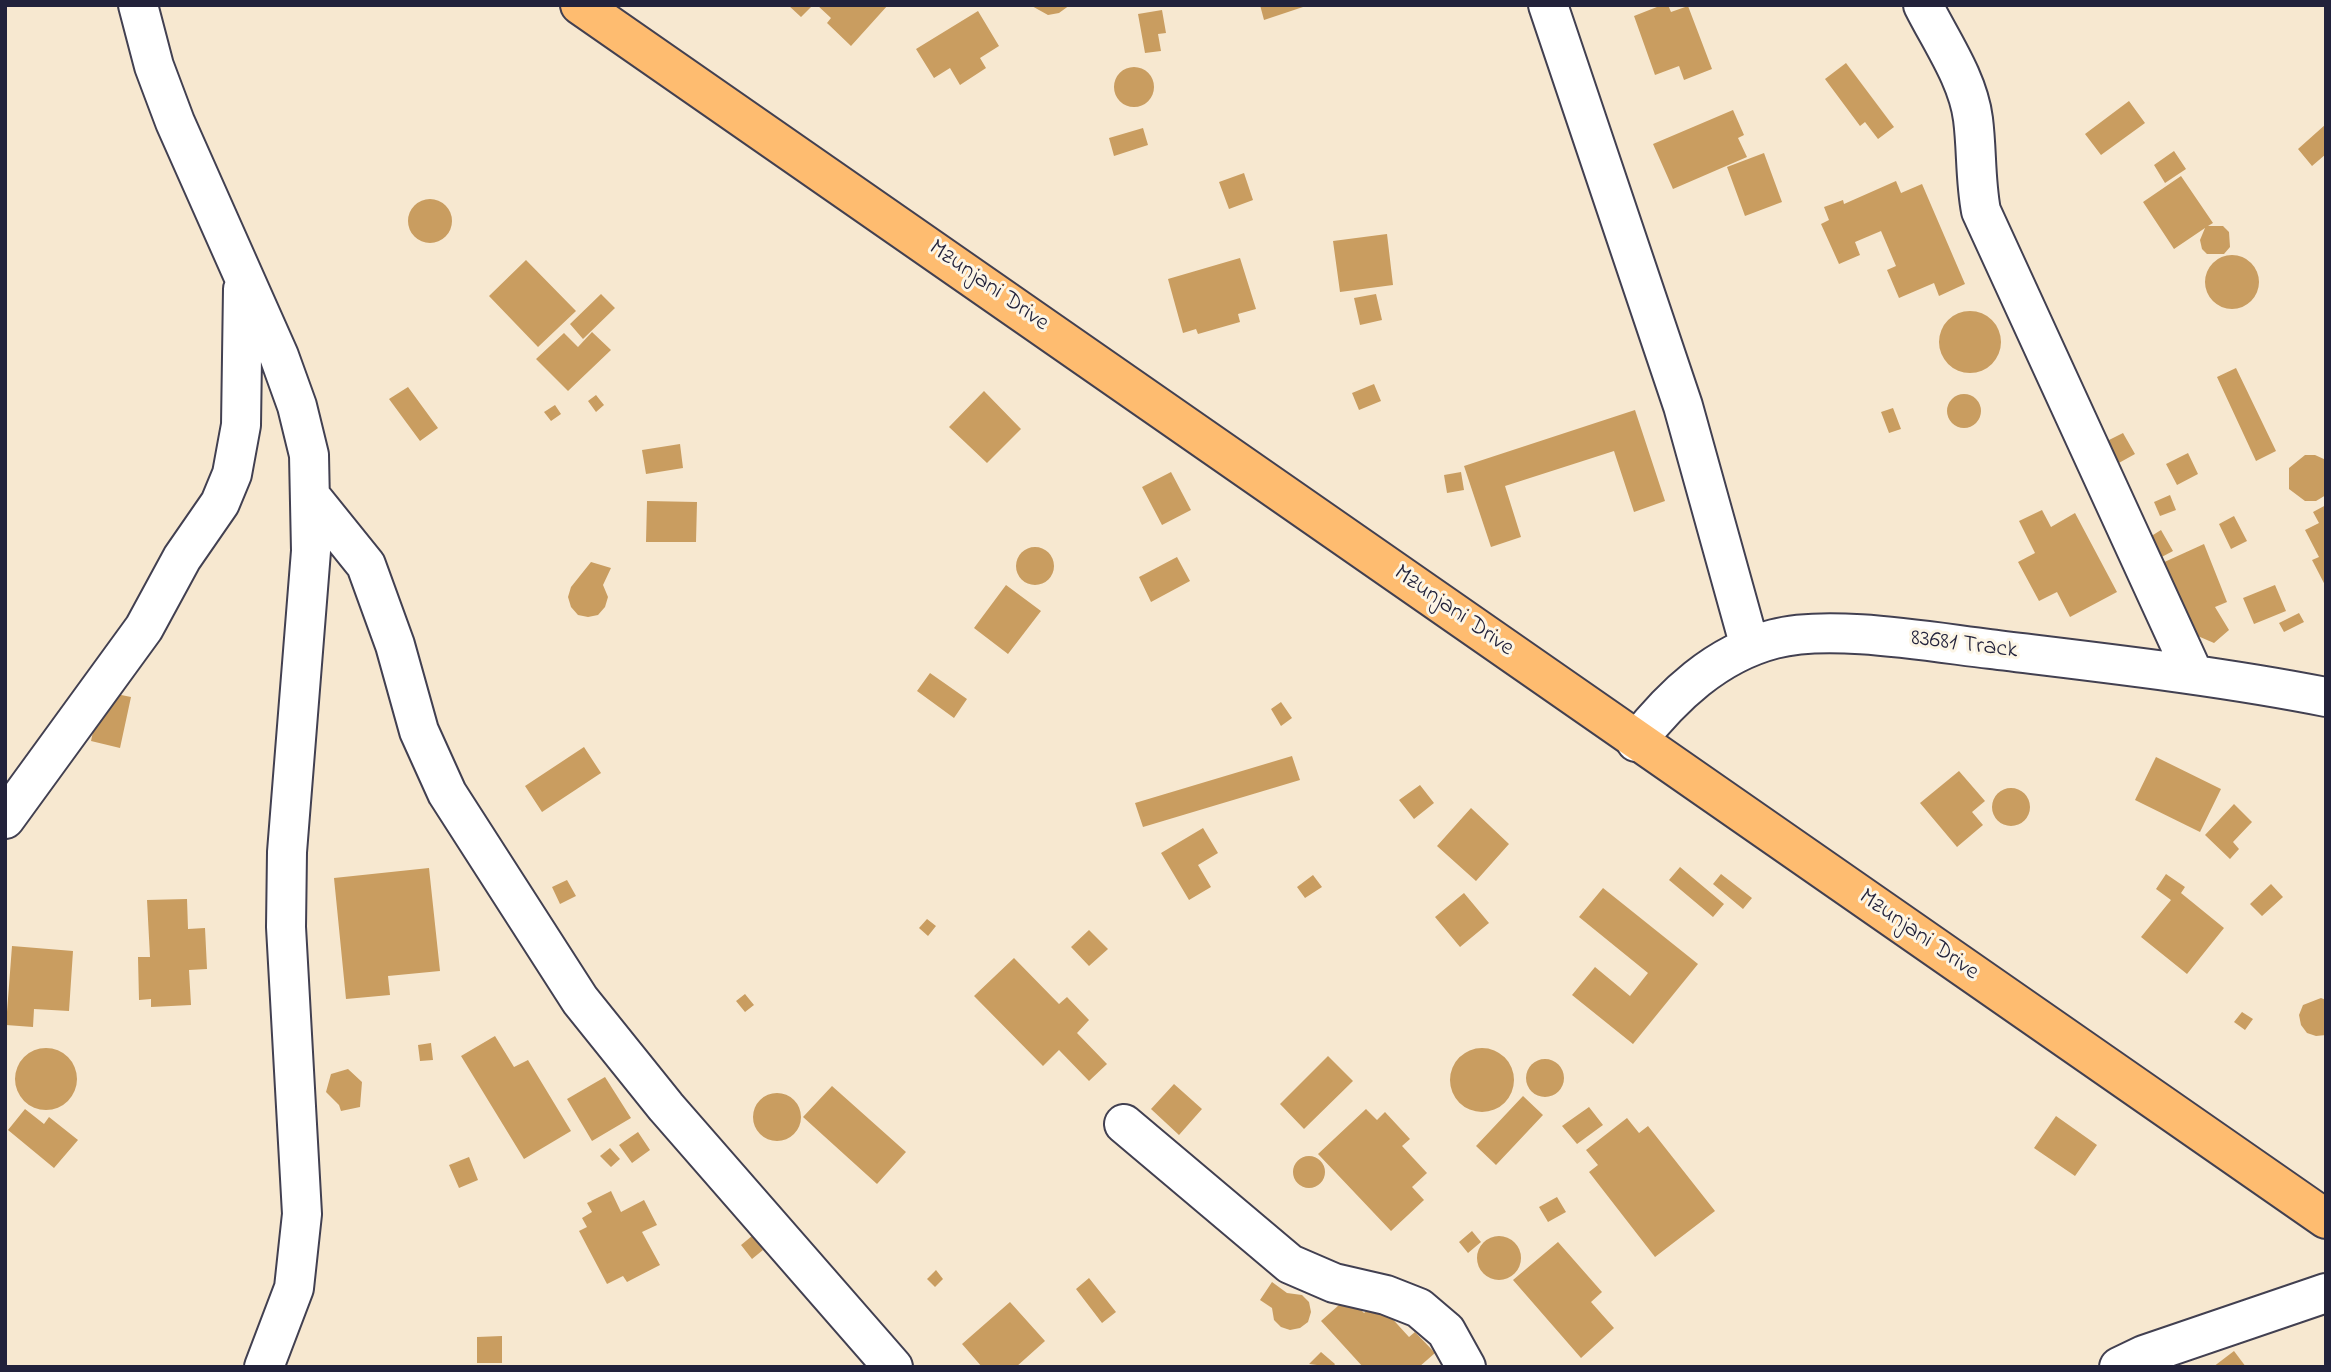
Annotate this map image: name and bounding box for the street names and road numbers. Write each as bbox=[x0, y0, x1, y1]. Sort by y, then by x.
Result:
street label: Mzunjani Drive bbox=[922, 235, 1054, 339]
street label: Mzunjani Drive bbox=[1387, 560, 1519, 664]
street label: 83681 Track bbox=[1909, 625, 2019, 667]
street label: Mzunjani Drive bbox=[1852, 884, 1984, 988]

